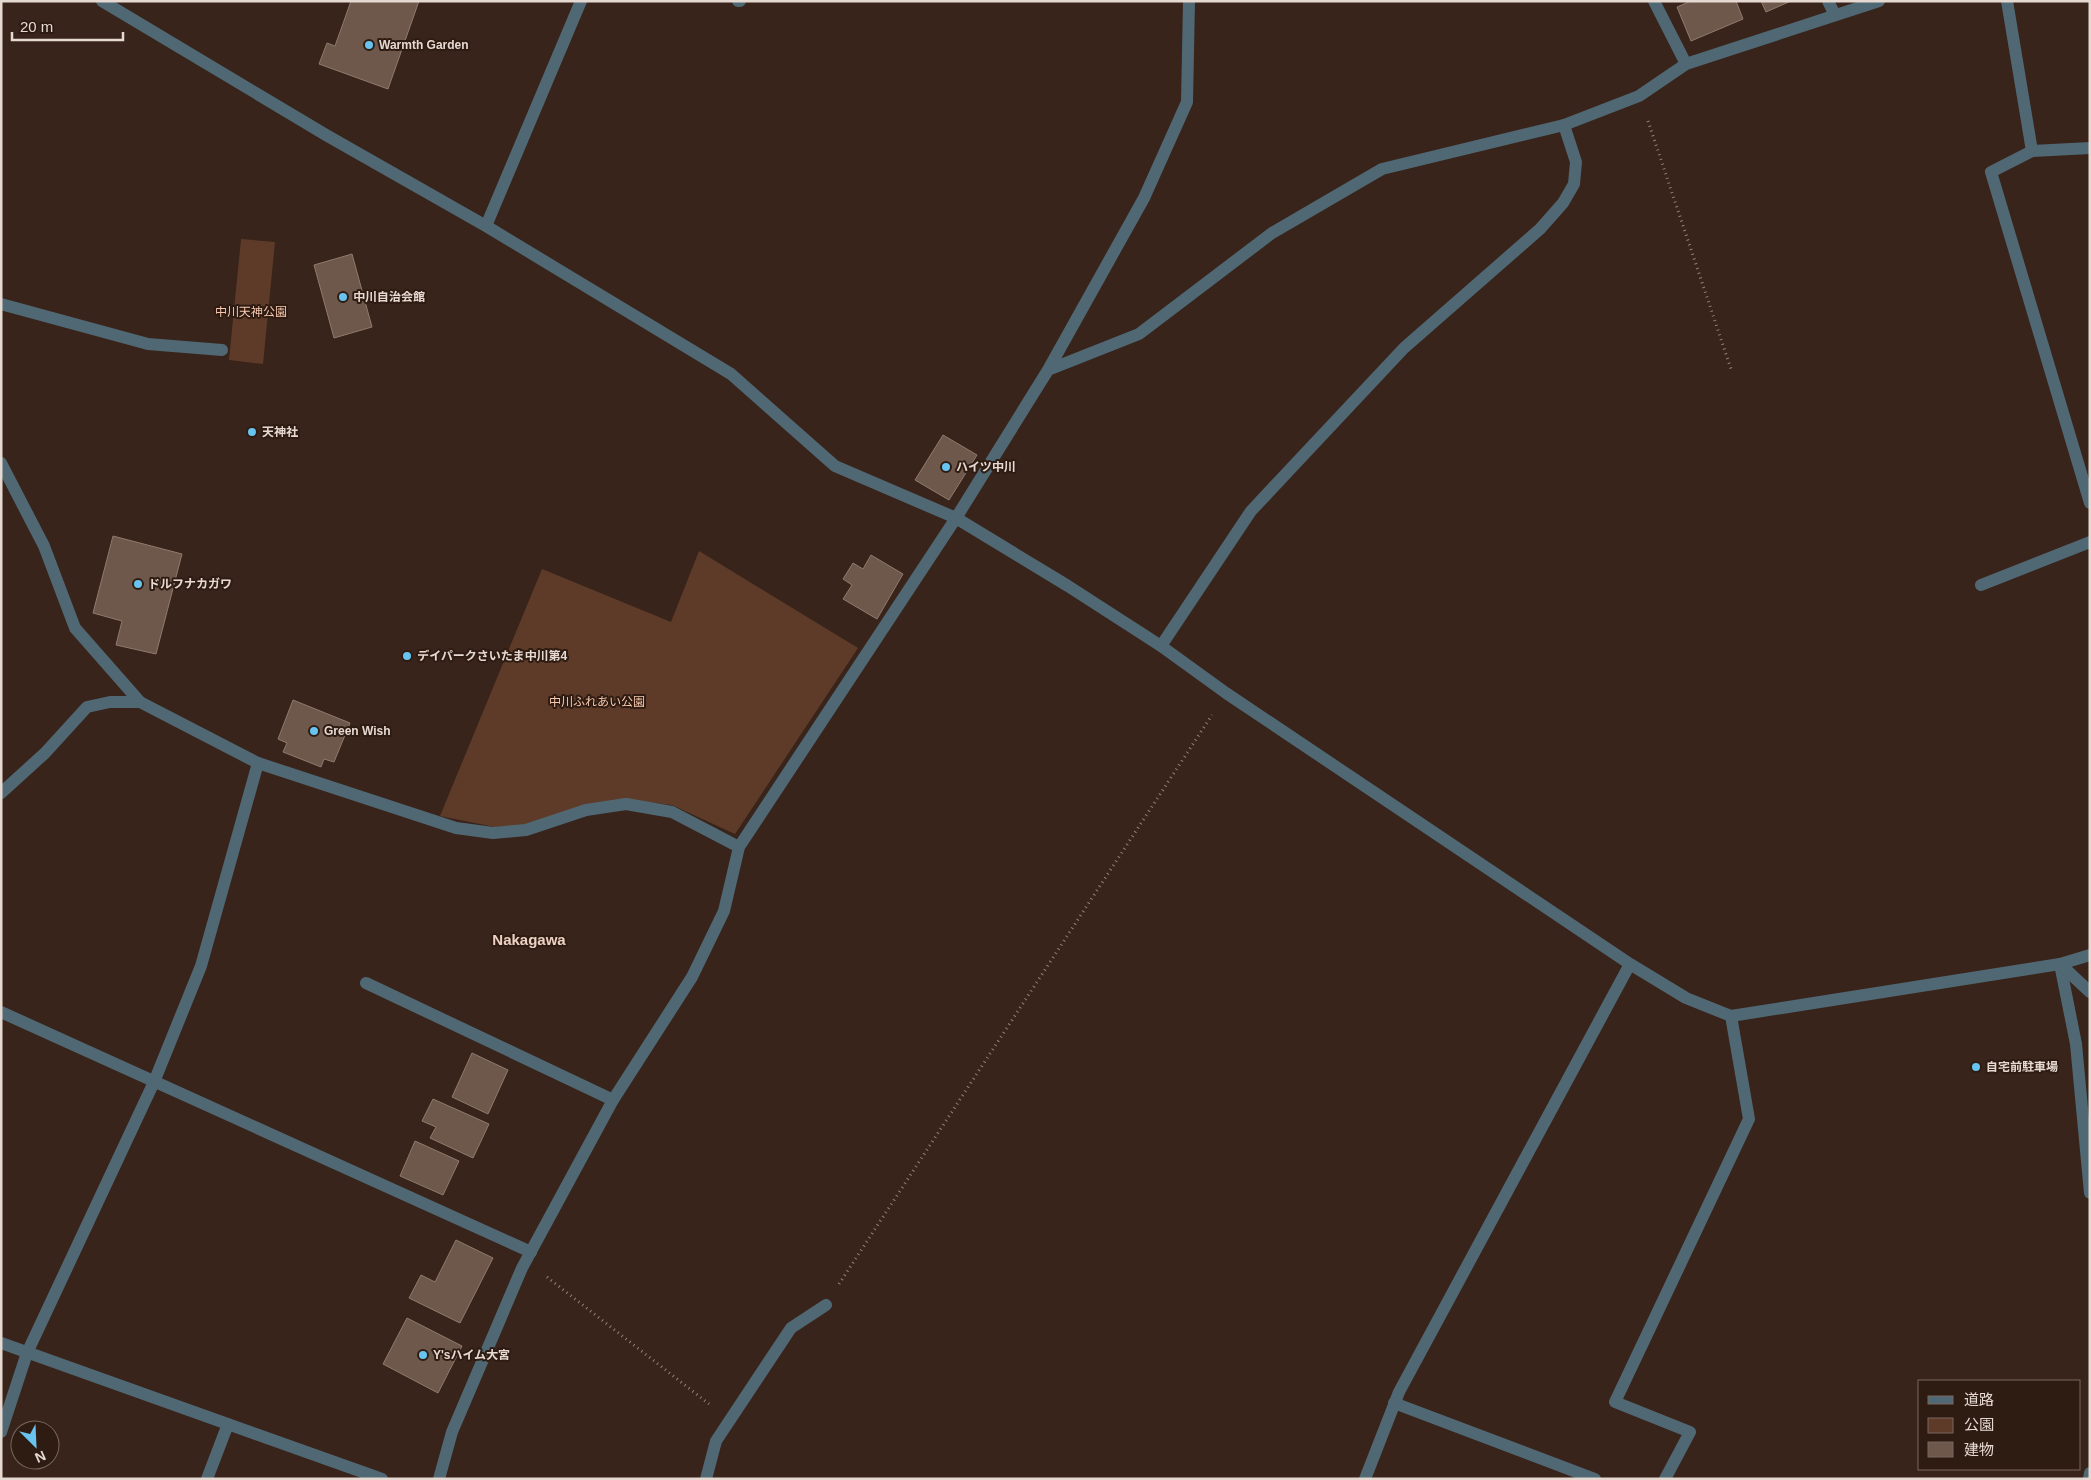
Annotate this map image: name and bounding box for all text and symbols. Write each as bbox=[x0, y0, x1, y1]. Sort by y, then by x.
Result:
scale bar bbox=[12, 10, 124, 42]
text: 20 m bbox=[20, 18, 53, 35]
place label: Warmth Garden bbox=[379, 38, 469, 52]
marker: Warmth Garden bbox=[363, 39, 375, 51]
place label: 中川自治会館 bbox=[353, 290, 425, 304]
marker: 中川自治会館 bbox=[337, 291, 349, 303]
park label: 中川天神公園 bbox=[215, 305, 287, 319]
place label: 天神社 bbox=[262, 425, 298, 439]
marker: 天神社 bbox=[246, 426, 258, 438]
place label: ハイツ中川 bbox=[956, 460, 1016, 474]
marker: ハイツ中川 bbox=[940, 461, 952, 473]
place label: ドルフナカガワ bbox=[148, 577, 232, 591]
marker: ドルフナカガワ bbox=[132, 578, 144, 590]
place label: デイパークさいたま中川第4 bbox=[417, 649, 567, 663]
marker: デイパークさいたま中川第4 bbox=[401, 650, 413, 662]
park label: 中川ふれあい公園 bbox=[549, 695, 645, 709]
place label: Green Wish bbox=[324, 724, 391, 738]
marker: Green Wish bbox=[308, 725, 320, 737]
district label: Nakagawa bbox=[492, 931, 566, 948]
place label: 自宅前駐車場 bbox=[1986, 1060, 2058, 1074]
marker: 自宅前駐車場 bbox=[1970, 1061, 1982, 1073]
place label: Y'sハイム大宮 bbox=[433, 1348, 510, 1362]
marker: Y'sハイム大宮 bbox=[417, 1349, 429, 1361]
legend bbox=[1918, 1380, 2081, 1470]
text: 道路 bbox=[1964, 1391, 1994, 1408]
text: 公園 bbox=[1964, 1416, 1994, 1433]
north arrow bbox=[10, 1420, 60, 1470]
text: 建物 bbox=[1964, 1441, 1994, 1458]
text: N bbox=[32, 1448, 48, 1466]

